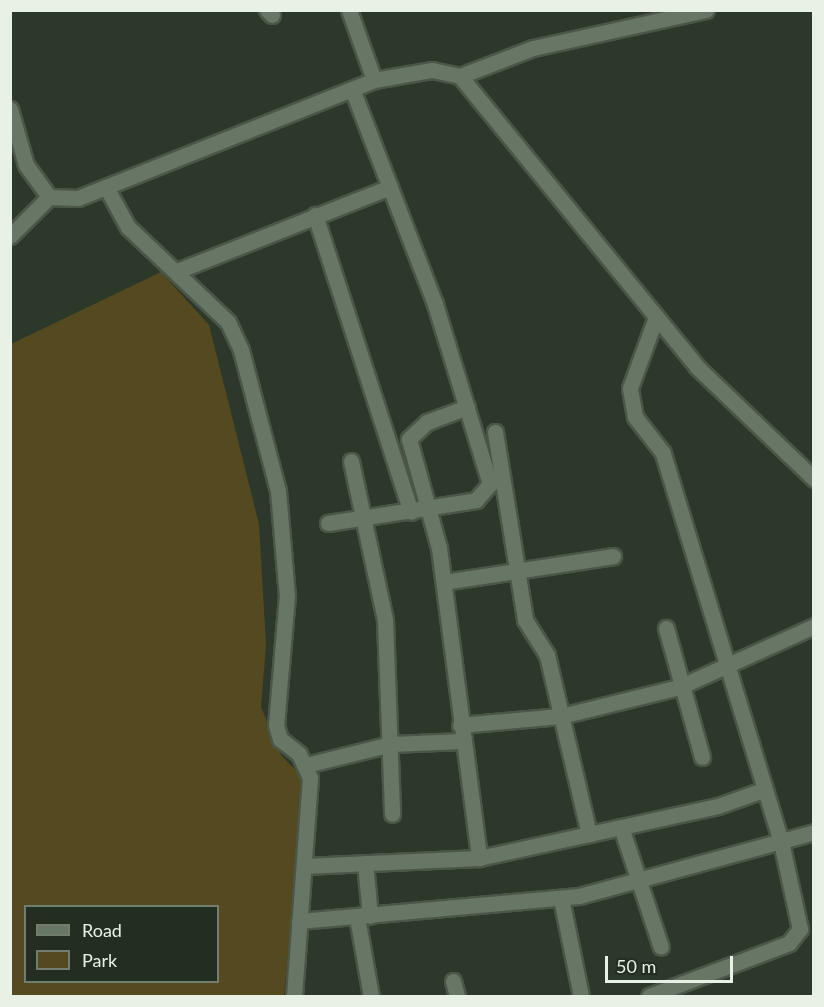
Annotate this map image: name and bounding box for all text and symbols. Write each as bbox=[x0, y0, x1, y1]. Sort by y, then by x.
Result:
legend bbox=[24, 905, 219, 983]
text: Road bbox=[82, 919, 122, 941]
scale bar bbox=[608, 944, 736, 982]
text: Park bbox=[82, 949, 117, 971]
text: 50 m bbox=[616, 955, 656, 977]

